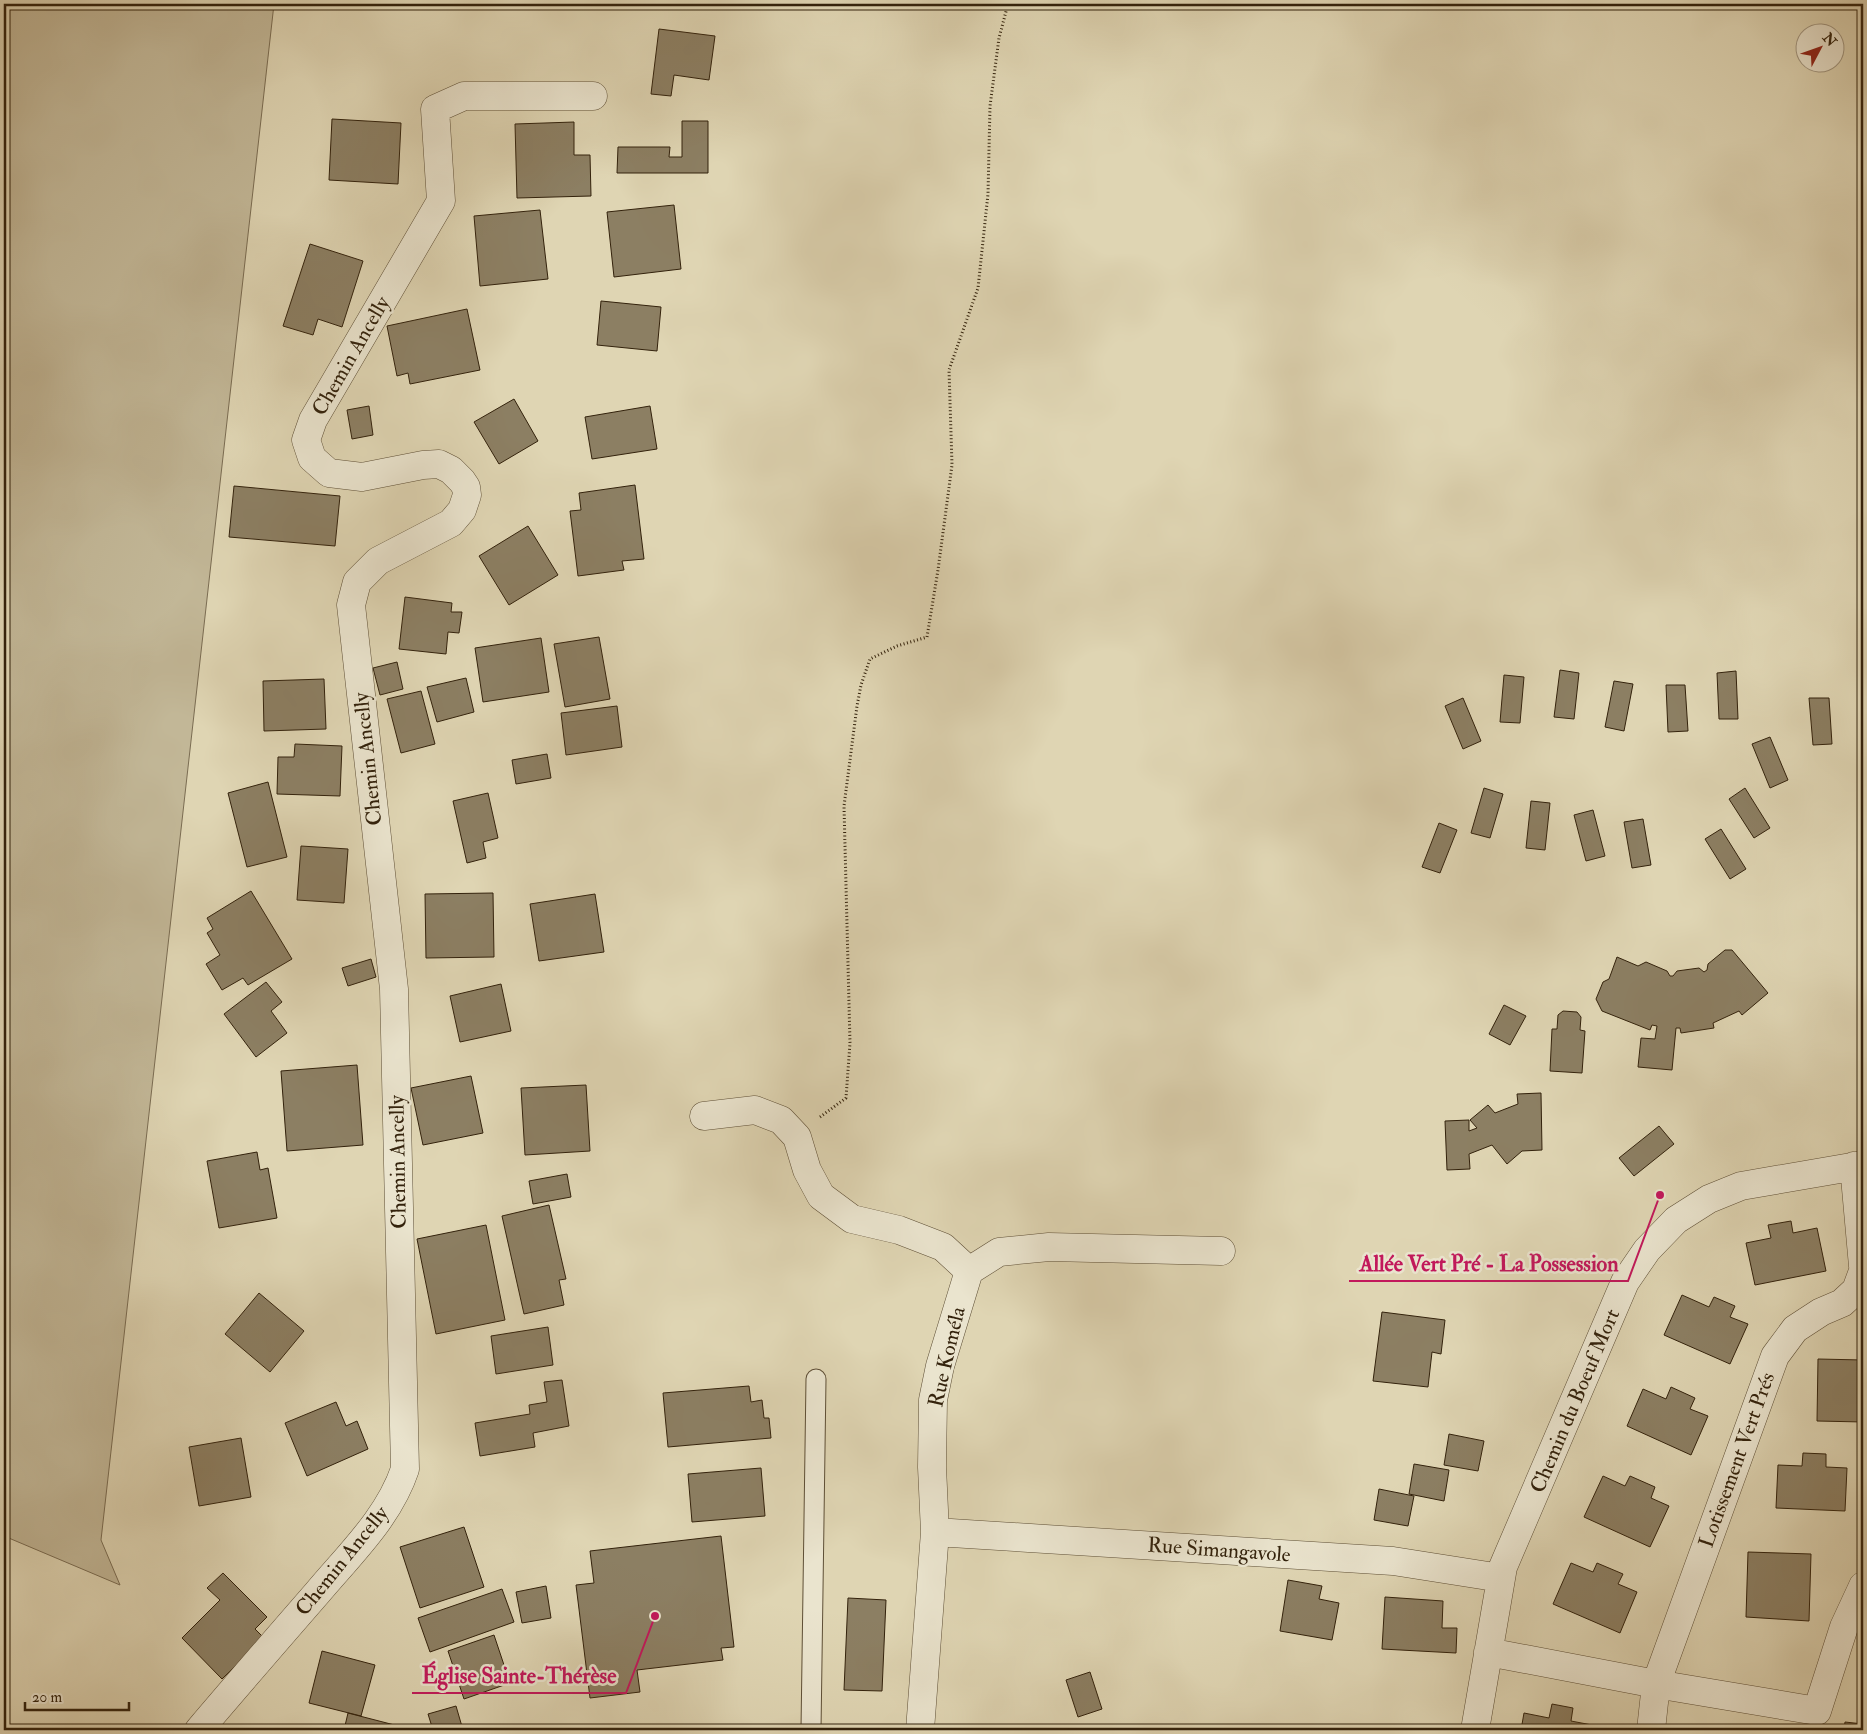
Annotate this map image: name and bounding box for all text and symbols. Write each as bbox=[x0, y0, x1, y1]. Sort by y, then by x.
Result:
north arrow bbox=[1794, 22, 1844, 72]
text: N bbox=[1818, 29, 1840, 50]
street label: Chemin Ancelly bbox=[306, 291, 396, 421]
street label: Chemin Ancelly bbox=[348, 690, 388, 827]
street label: Chemin Ancelly bbox=[383, 1094, 413, 1229]
callout: Allée Vert Pré - La Possession bbox=[1349, 1244, 1628, 1281]
text: Allée Vert Pré - La Possession bbox=[1358, 1250, 1619, 1278]
street label: Rue Koméla bbox=[922, 1304, 972, 1410]
street label: Chemin du Boeuf Mort bbox=[1524, 1305, 1626, 1497]
street label: Lotissement Vert Prés bbox=[1693, 1369, 1781, 1551]
street label: Chemin Ancelly bbox=[289, 1500, 395, 1621]
street label: Rue Simangavole bbox=[1147, 1532, 1292, 1568]
callout: Église Sainte-Thérèse bbox=[412, 1656, 626, 1693]
text: Église Sainte-Thérèse bbox=[422, 1660, 617, 1691]
scale bar bbox=[25, 1679, 129, 1711]
text: 20 m bbox=[32, 1688, 62, 1707]

